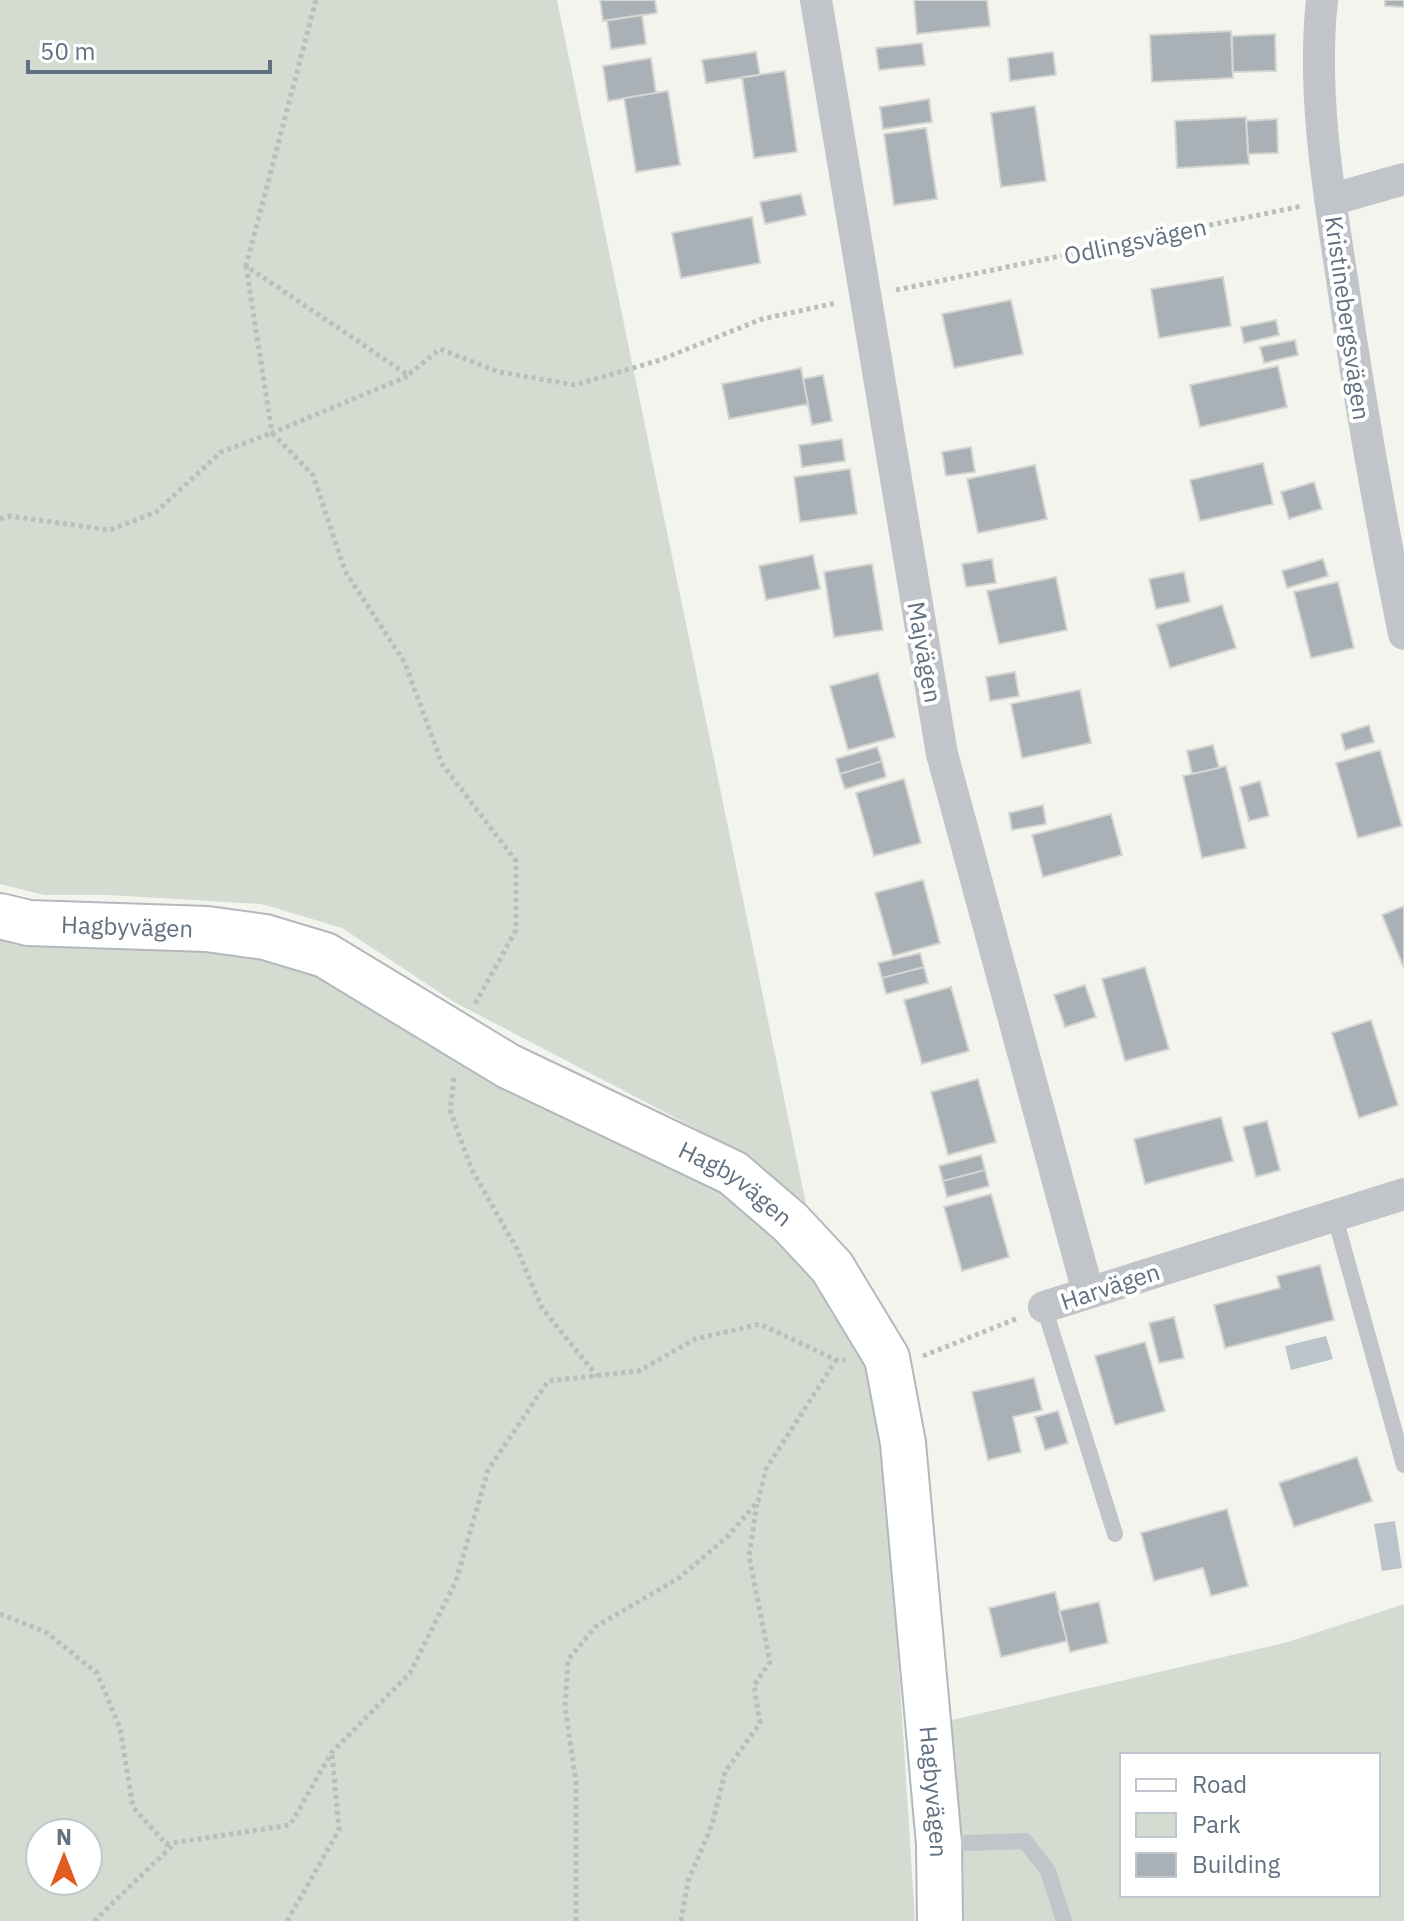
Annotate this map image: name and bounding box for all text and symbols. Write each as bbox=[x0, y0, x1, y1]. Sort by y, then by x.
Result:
scale bar bbox=[28, 24, 270, 74]
text: 50 m bbox=[40, 35, 95, 67]
street label: Odlingsvägen bbox=[1061, 210, 1209, 272]
street label: Kristinebergsvägen bbox=[1318, 214, 1378, 422]
street label: Majvägen bbox=[900, 599, 950, 705]
street label: Hagbyvägen bbox=[61, 908, 194, 945]
street label: Hagbyvägen bbox=[673, 1133, 799, 1233]
street label: Harvägen bbox=[1056, 1255, 1164, 1317]
street label: Hagbyvägen bbox=[912, 1725, 955, 1858]
legend bbox=[1120, 1753, 1380, 1897]
text: Road bbox=[1192, 1768, 1247, 1800]
text: Park bbox=[1192, 1808, 1241, 1840]
north arrow bbox=[24, 1817, 104, 1897]
text: N bbox=[56, 1822, 72, 1851]
text: Building bbox=[1192, 1848, 1280, 1880]

